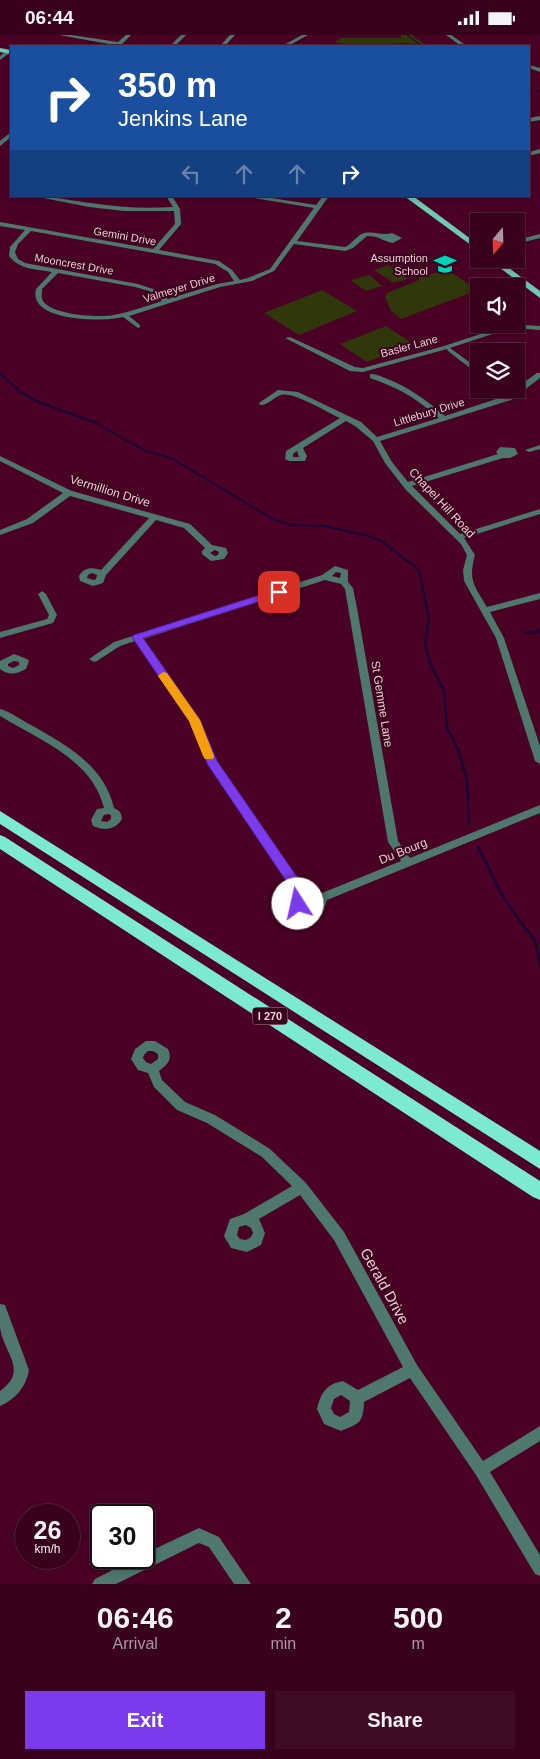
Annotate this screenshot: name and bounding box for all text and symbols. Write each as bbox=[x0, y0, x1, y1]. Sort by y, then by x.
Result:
text: 06:44 bbox=[25, 7, 74, 28]
icon: right bbox=[35, 65, 100, 130]
text: 350 m bbox=[118, 65, 217, 104]
text: Jenkins Lane bbox=[118, 106, 248, 131]
icon: left bbox=[177, 160, 205, 188]
icon: ahead bbox=[230, 160, 258, 188]
icon: ahead bbox=[283, 160, 311, 188]
icon: right bbox=[336, 160, 364, 188]
north arrow bbox=[470, 213, 525, 267]
map controls bbox=[470, 213, 525, 398]
street label: Gemini Drive bbox=[93, 225, 157, 247]
street label: Mooncrest Drive bbox=[34, 251, 114, 277]
school or university icon: Assumption School bbox=[432, 251, 458, 277]
place label: Assumption School bbox=[371, 252, 428, 277]
street label: Valmeyer Drive bbox=[142, 271, 216, 305]
button: sound bbox=[470, 278, 525, 333]
street label: Basler Lane bbox=[379, 333, 439, 359]
button: layers bbox=[470, 343, 525, 398]
street label: Littlebury Drive bbox=[392, 396, 466, 428]
street label: Chapel Hill Road bbox=[406, 465, 478, 541]
street label: Vermillion Drive bbox=[68, 472, 152, 510]
pin bbox=[258, 571, 300, 613]
icon: arrive bbox=[265, 578, 293, 606]
street label: St Gemme Lane bbox=[368, 660, 396, 749]
street label: Du Bourg bbox=[377, 835, 429, 867]
position arrow bbox=[271, 877, 323, 929]
road number: I 270 bbox=[252, 1007, 288, 1024]
street label: Gerald Drive bbox=[357, 1245, 413, 1327]
speed limit sign: 30 bbox=[90, 1504, 155, 1569]
text: 26 bbox=[34, 1516, 61, 1544]
text: km/h bbox=[34, 1542, 61, 1556]
text: 06:46 bbox=[97, 1601, 174, 1634]
text: 2 bbox=[275, 1601, 292, 1634]
text: 500 bbox=[393, 1601, 443, 1634]
text: Arrival bbox=[113, 1635, 158, 1652]
text: min bbox=[270, 1635, 296, 1652]
text: m bbox=[411, 1635, 425, 1652]
button: Exit bbox=[25, 1691, 265, 1749]
button: Share bbox=[275, 1691, 515, 1749]

